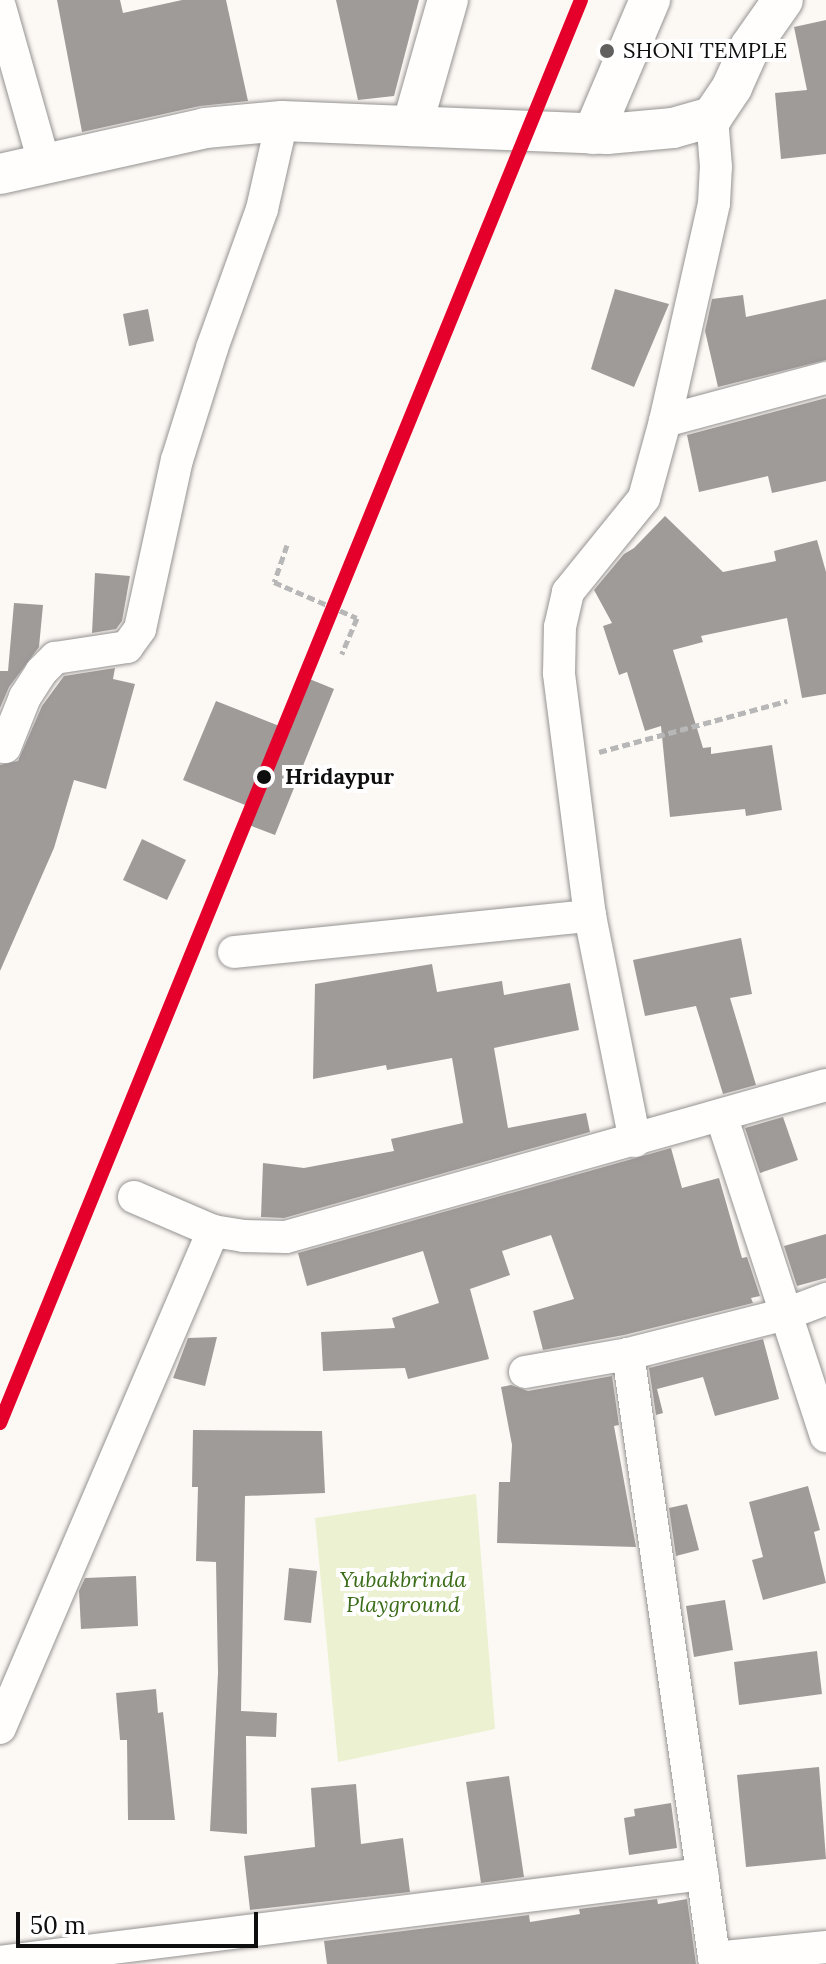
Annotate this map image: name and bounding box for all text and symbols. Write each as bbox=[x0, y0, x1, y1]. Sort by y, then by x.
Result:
place label: SHONI TEMPLE bbox=[623, 38, 787, 64]
marker: SHONI TEMPLE bbox=[598, 42, 616, 60]
marker: Hridaypur bbox=[250, 763, 278, 791]
place label: Hridaypur bbox=[285, 764, 394, 790]
park label: Yubakbrinda Playground bbox=[340, 1566, 466, 1618]
scale bar bbox=[20, 1896, 262, 1946]
text: 50 m bbox=[30, 1910, 86, 1941]

